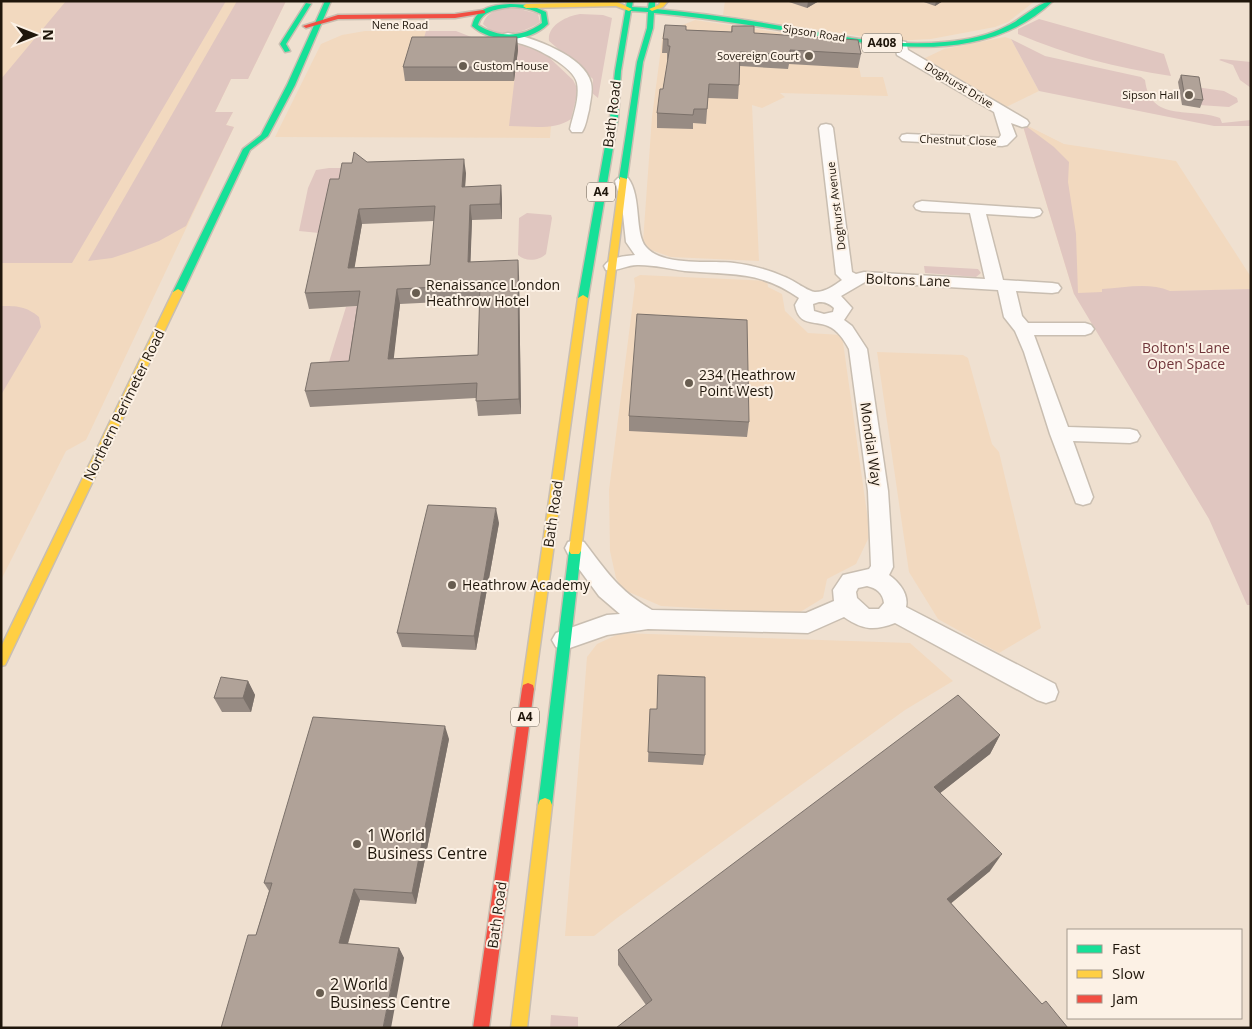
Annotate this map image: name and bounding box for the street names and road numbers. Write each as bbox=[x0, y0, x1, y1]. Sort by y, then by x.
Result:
street label: Nene Road bbox=[372, 17, 428, 32]
street label: Sipson Road bbox=[782, 20, 846, 45]
road number: A408 bbox=[862, 34, 902, 52]
street label: Doghurst Drive bbox=[922, 58, 996, 111]
street label: Bath Road bbox=[598, 79, 625, 149]
street label: Chestnut Close bbox=[919, 131, 997, 148]
street label: Doghurst Avenue bbox=[823, 161, 848, 251]
road number: A4 bbox=[587, 182, 615, 202]
street label: Boltons Lane bbox=[865, 269, 951, 290]
street label: Northern Perimeter Road bbox=[79, 326, 168, 484]
street label: Mondial Way bbox=[856, 401, 887, 488]
street label: Bath Road bbox=[538, 479, 567, 549]
road number: A4 bbox=[511, 708, 539, 726]
street label: Bath Road bbox=[482, 880, 511, 950]

